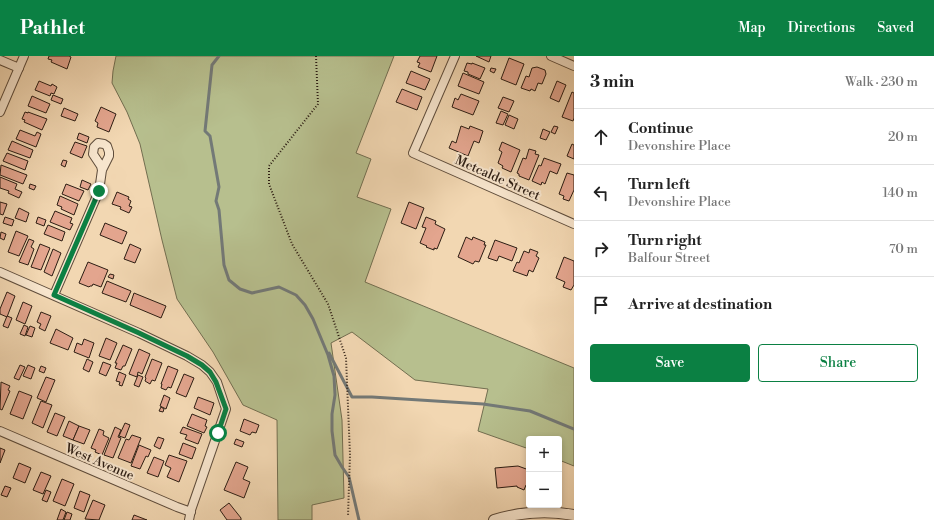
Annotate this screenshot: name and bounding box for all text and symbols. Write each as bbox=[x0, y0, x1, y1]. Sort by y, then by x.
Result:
text: Pathlet bbox=[20, 16, 85, 40]
text: Map bbox=[738, 19, 766, 37]
text: Directions bbox=[788, 19, 855, 37]
text: Saved bbox=[877, 19, 914, 37]
text: 3 min bbox=[590, 71, 634, 93]
text: Walk · 230 m bbox=[845, 74, 918, 90]
text: Continue bbox=[628, 119, 693, 138]
icon: ahead bbox=[590, 126, 612, 148]
text: 20 m bbox=[888, 129, 918, 145]
text: Devonshire Place bbox=[628, 138, 731, 154]
street label: Metcalde Street bbox=[453, 152, 543, 204]
text: Turn left bbox=[628, 175, 690, 194]
route end bbox=[90, 182, 108, 200]
icon: left bbox=[590, 182, 612, 204]
text: 140 m bbox=[882, 185, 918, 201]
text: Devonshire Place bbox=[628, 194, 731, 210]
text: Turn right bbox=[628, 231, 702, 250]
icon: right bbox=[590, 238, 612, 260]
text: 70 m bbox=[889, 241, 918, 257]
text: Balfour Street bbox=[628, 250, 710, 266]
icon: arrive bbox=[590, 294, 612, 316]
text: Arrive at destination bbox=[628, 295, 772, 314]
button: Save bbox=[590, 344, 750, 382]
button: Share bbox=[758, 344, 918, 382]
route start bbox=[209, 424, 227, 442]
map controls bbox=[526, 436, 562, 508]
button: + bbox=[526, 436, 562, 472]
street label: West Avenue bbox=[62, 440, 137, 484]
button: − bbox=[526, 472, 562, 508]

